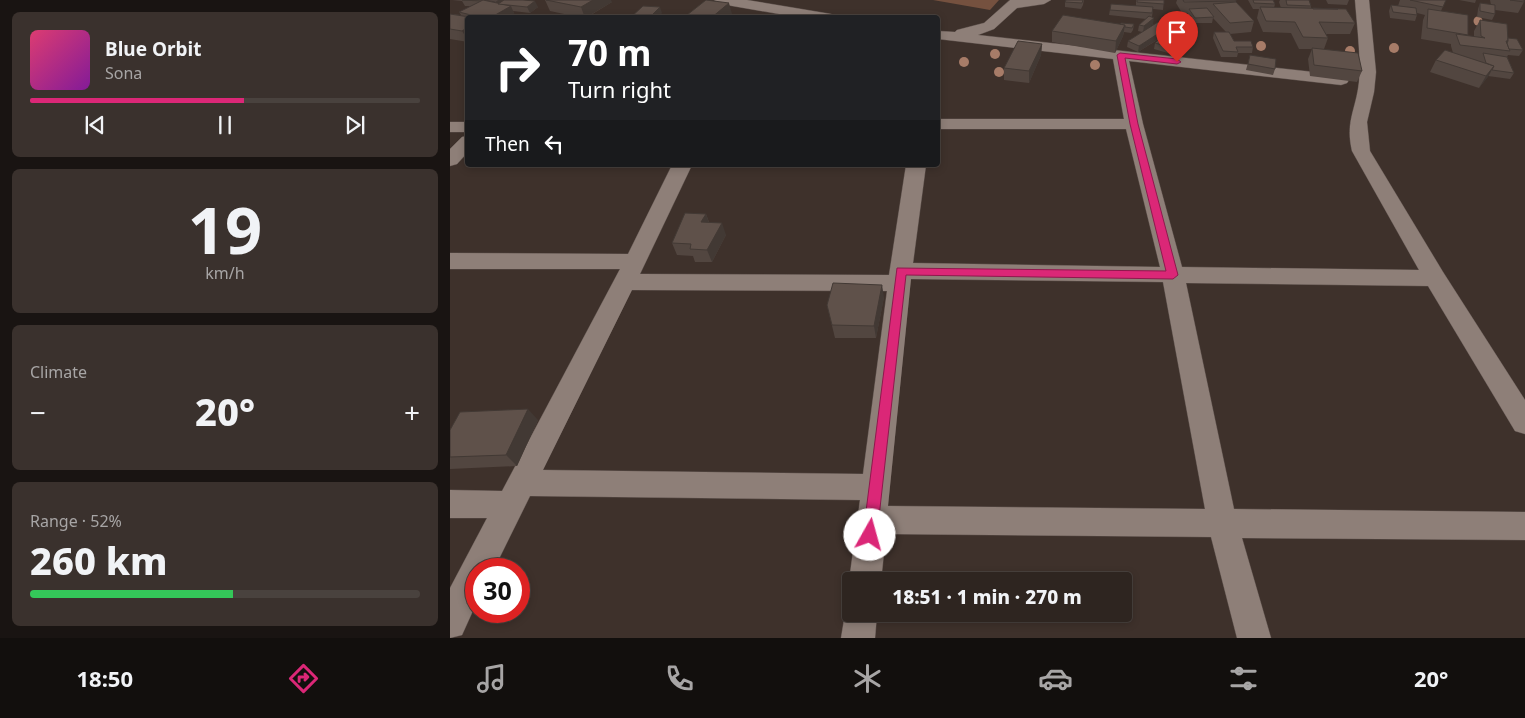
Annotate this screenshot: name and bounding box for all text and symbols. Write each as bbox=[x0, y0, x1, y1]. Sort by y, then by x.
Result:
pin bbox=[1156, 11, 1198, 62]
icon: arrive bbox=[1163, 18, 1191, 46]
text: 70 m bbox=[568, 29, 651, 76]
icon: right bbox=[485, 35, 550, 100]
text: Blue Orbit bbox=[105, 36, 201, 62]
text: Sona bbox=[105, 62, 142, 84]
text: Turn right bbox=[568, 74, 671, 104]
icon: previous bbox=[81, 111, 109, 139]
icon: pause bbox=[211, 111, 239, 139]
icon: next bbox=[341, 111, 369, 139]
icon: left bbox=[540, 130, 568, 158]
text: Then bbox=[485, 131, 530, 157]
text: 19 bbox=[188, 185, 262, 273]
text: km/h bbox=[205, 262, 245, 284]
text: Climate bbox=[30, 361, 87, 383]
text: 20° bbox=[195, 385, 255, 437]
text: − bbox=[30, 393, 46, 431]
text: + bbox=[404, 393, 420, 431]
position arrow bbox=[843, 508, 895, 560]
text: Range · 52% bbox=[30, 510, 122, 532]
text: 260 km bbox=[30, 534, 168, 586]
speed limit sign: 30 bbox=[465, 558, 530, 623]
text: 18:51 · 1 min · 270 m bbox=[892, 584, 1082, 610]
icon: directions bbox=[286, 661, 321, 696]
icon: music bbox=[474, 661, 509, 696]
icon: phone bbox=[662, 661, 697, 696]
icon: climate bbox=[850, 661, 885, 696]
icon: car bbox=[1038, 661, 1073, 696]
icon: filters bbox=[1226, 661, 1261, 696]
text: 18:50 bbox=[76, 663, 133, 693]
text: 20° bbox=[1414, 663, 1448, 693]

